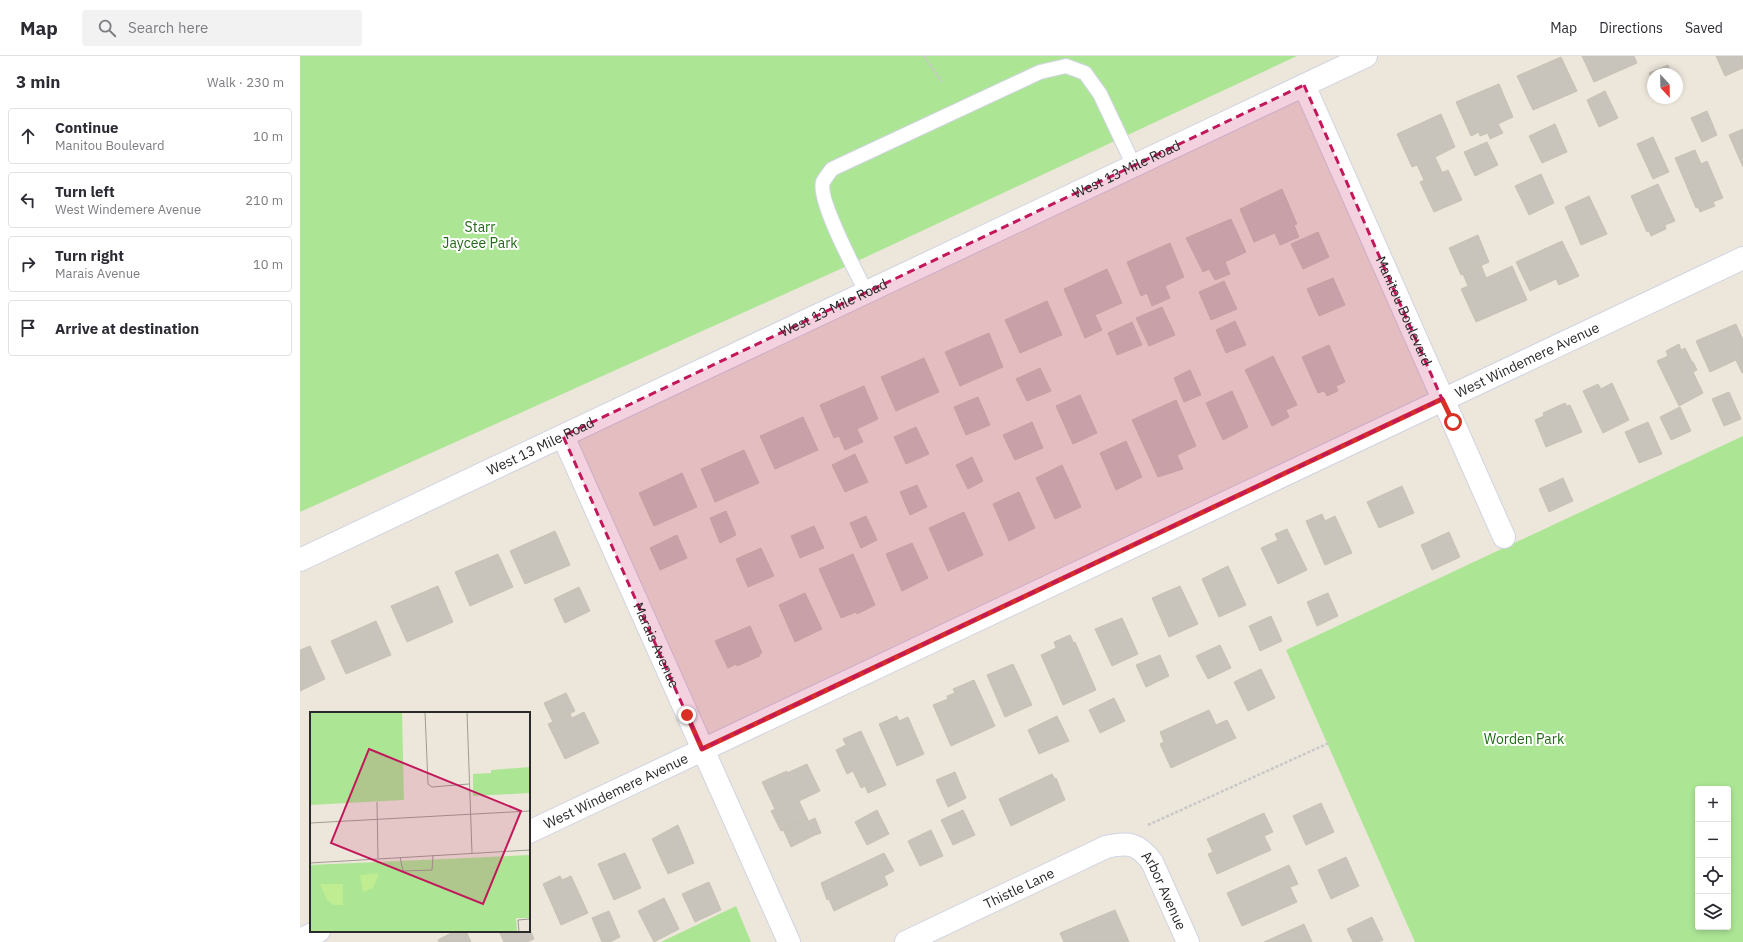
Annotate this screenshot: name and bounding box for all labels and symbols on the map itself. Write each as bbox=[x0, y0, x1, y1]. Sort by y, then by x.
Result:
north arrow bbox=[1647, 68, 1683, 104]
street label: West 13 Mile Road bbox=[1070, 136, 1183, 202]
park label: Starr Jaycee Park bbox=[442, 218, 518, 252]
street label: Manitou Boulevard bbox=[1372, 253, 1436, 369]
street label: West 13 Mile Road bbox=[777, 275, 890, 341]
street label: West Windemere Avenue bbox=[1452, 318, 1602, 402]
street label: West 13 Mile Road bbox=[484, 413, 597, 479]
route start bbox=[1444, 413, 1462, 431]
street label: Marais Avenue bbox=[629, 599, 683, 691]
route end bbox=[678, 706, 696, 724]
inset map bbox=[310, 712, 530, 932]
park label: Worden Park bbox=[1484, 730, 1565, 748]
street label: West Windemere Avenue bbox=[541, 749, 691, 833]
street label: Arbor Avenue bbox=[1138, 847, 1191, 933]
street label: Thistle Lane bbox=[981, 864, 1057, 913]

